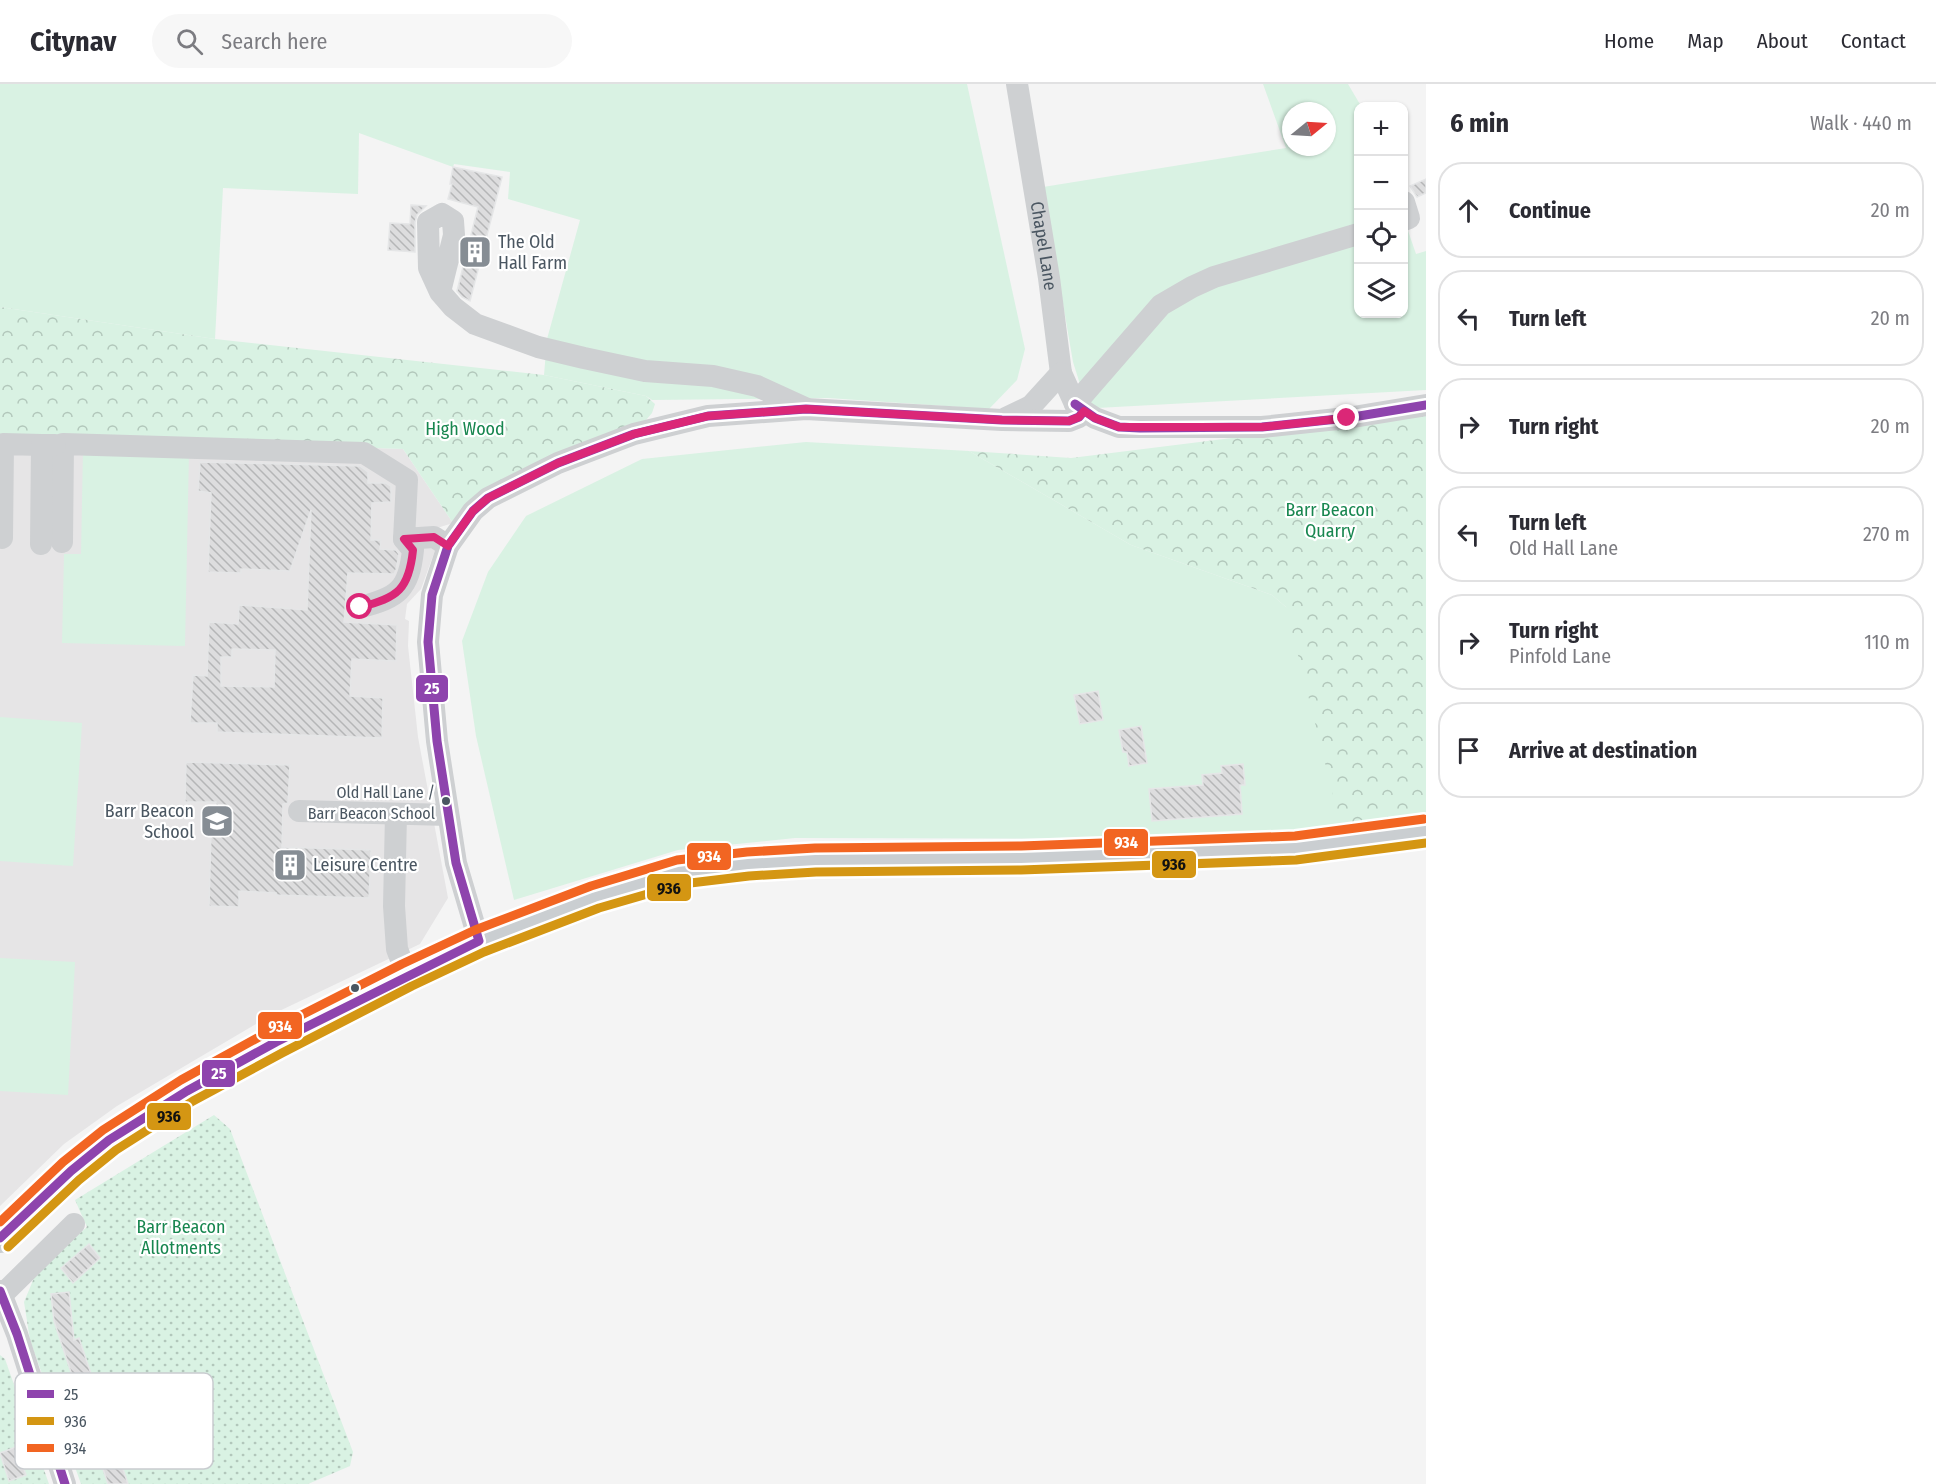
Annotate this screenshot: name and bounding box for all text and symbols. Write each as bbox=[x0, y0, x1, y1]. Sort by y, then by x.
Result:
search box bbox=[152, 14, 572, 68]
text: Citynav bbox=[30, 25, 116, 58]
icon: search bbox=[173, 25, 206, 58]
text: Search here bbox=[221, 28, 327, 55]
text: Home bbox=[1604, 28, 1654, 54]
text: Map bbox=[1687, 28, 1724, 54]
text: About bbox=[1757, 28, 1808, 54]
text: Contact bbox=[1841, 28, 1906, 54]
north arrow bbox=[1282, 102, 1336, 156]
map controls bbox=[1354, 102, 1408, 318]
button: + bbox=[1354, 102, 1408, 156]
text: 6 min bbox=[1450, 108, 1509, 139]
text: Walk · 440 m bbox=[1810, 111, 1912, 135]
button: − bbox=[1354, 156, 1408, 210]
icon: ahead bbox=[1452, 194, 1485, 227]
text: Continue bbox=[1509, 197, 1591, 224]
text: 20 m bbox=[1871, 198, 1910, 222]
street label: Chapel Lane bbox=[1026, 200, 1061, 292]
button: locate bbox=[1354, 210, 1408, 264]
place label: The Old Hall Farm bbox=[498, 231, 567, 274]
building icon: The Old Hall Farm bbox=[457, 234, 493, 270]
button: layers bbox=[1354, 264, 1408, 318]
icon: left bbox=[1452, 302, 1485, 335]
text: Turn left bbox=[1509, 305, 1587, 332]
text: 20 m bbox=[1871, 306, 1910, 330]
route end bbox=[1333, 404, 1359, 430]
icon: right bbox=[1452, 410, 1485, 443]
text: Turn right bbox=[1509, 413, 1598, 440]
text: 20 m bbox=[1871, 414, 1910, 438]
park label: High Wood bbox=[425, 418, 505, 440]
park label: Barr Beacon Quarry bbox=[1285, 499, 1375, 542]
text: Turn left bbox=[1509, 509, 1587, 536]
icon: left bbox=[1452, 518, 1485, 551]
text: 270 m bbox=[1863, 522, 1910, 546]
text: Old Hall Lane bbox=[1509, 536, 1618, 560]
route start bbox=[346, 593, 372, 619]
text: Turn right bbox=[1509, 617, 1598, 644]
icon: right bbox=[1452, 626, 1485, 659]
text: 110 m bbox=[1864, 630, 1910, 654]
text: Pinfold Lane bbox=[1509, 644, 1611, 668]
line badge: 25 bbox=[415, 674, 449, 703]
text: 25 bbox=[423, 679, 440, 698]
icon: arrive bbox=[1452, 734, 1485, 767]
text: Arrive at destination bbox=[1509, 737, 1697, 764]
place label: Old Hall Lane / Barr Beacon School bbox=[308, 783, 435, 823]
marker: Old Hall Lane / Barr Beacon School bbox=[440, 795, 452, 807]
place label: Barr Beacon School bbox=[105, 800, 194, 843]
school or university icon: Barr Beacon School bbox=[199, 803, 235, 839]
line badge: 934 bbox=[1103, 828, 1149, 857]
text: 934 bbox=[1114, 833, 1138, 852]
line badge: 934 bbox=[686, 842, 732, 871]
building icon: Leisure Centre bbox=[272, 847, 308, 883]
text: 934 bbox=[697, 847, 721, 866]
line badge: 936 bbox=[1151, 850, 1197, 879]
place label: Leisure Centre bbox=[313, 854, 418, 876]
text: 936 bbox=[1162, 855, 1186, 874]
line badge: 936 bbox=[646, 873, 692, 902]
text: 936 bbox=[657, 879, 681, 898]
unlabelled marker bbox=[349, 982, 361, 994]
line badge: 934 bbox=[257, 1011, 303, 1040]
text: 934 bbox=[268, 1017, 292, 1036]
line badge: 25 bbox=[201, 1059, 236, 1088]
text: 25 bbox=[210, 1064, 227, 1083]
line badge: 936 bbox=[146, 1102, 192, 1131]
text: 936 bbox=[157, 1107, 181, 1126]
park label: Barr Beacon Allotments bbox=[136, 1216, 226, 1259]
legend bbox=[15, 1373, 213, 1469]
text: 25 bbox=[64, 1385, 78, 1404]
text: 936 bbox=[64, 1412, 87, 1431]
text: 934 bbox=[64, 1439, 87, 1458]

